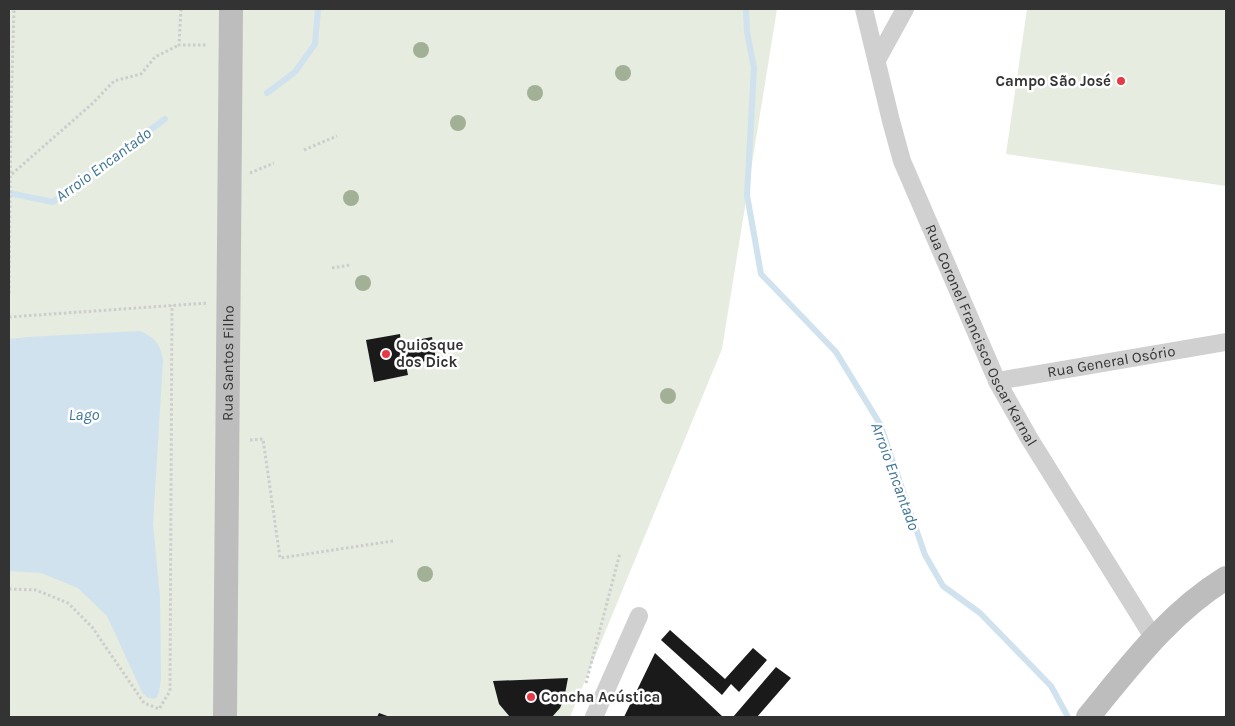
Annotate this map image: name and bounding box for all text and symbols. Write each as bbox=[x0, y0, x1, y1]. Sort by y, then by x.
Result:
place label: Campo São José bbox=[995, 72, 1111, 90]
marker: Campo São José bbox=[1115, 75, 1127, 87]
water label: Arroio Encantado bbox=[52, 123, 155, 205]
street label: Rua Coronel Francisco Oscar Karnal bbox=[921, 222, 1041, 449]
street label: Rua Santos Filho bbox=[219, 305, 237, 421]
place label: Quiosque dos Dick bbox=[396, 336, 464, 371]
street label: Rua General Osório bbox=[1046, 342, 1177, 381]
marker: Quiosque dos Dick bbox=[380, 348, 392, 360]
water label: Lago bbox=[69, 405, 100, 424]
water label: Arroio Encantado bbox=[867, 420, 924, 533]
place label: Concha Acústica bbox=[541, 688, 660, 706]
marker: Concha Acústica bbox=[525, 691, 537, 703]

